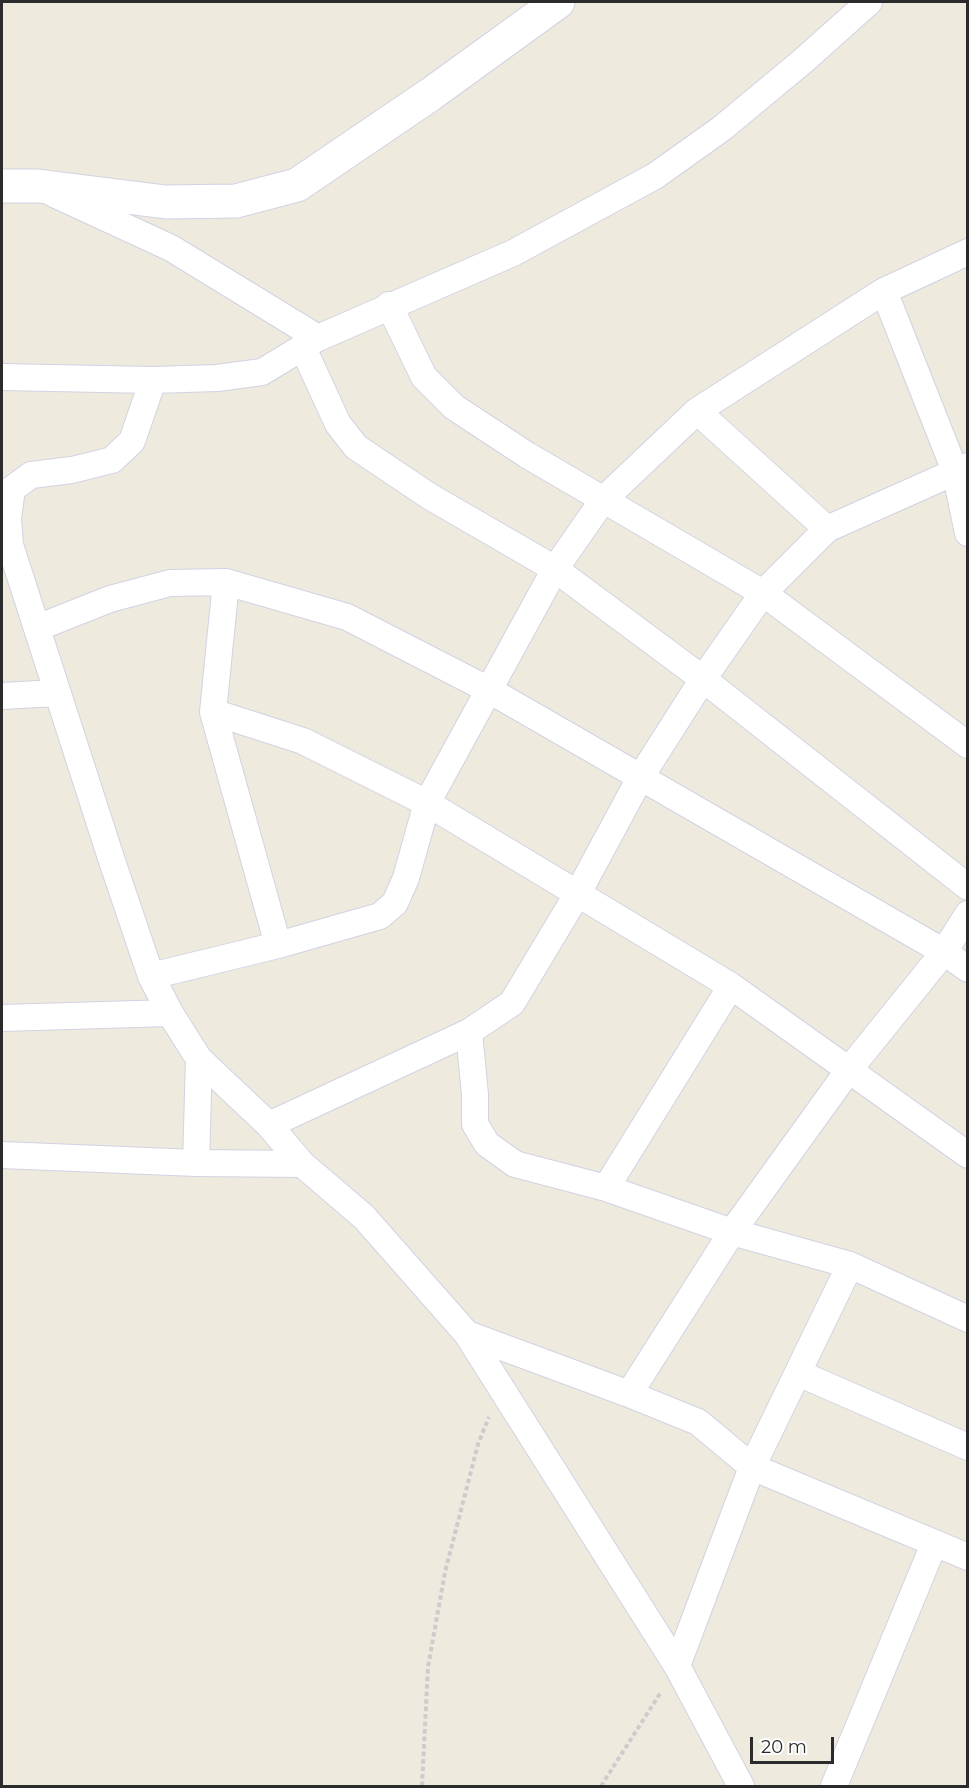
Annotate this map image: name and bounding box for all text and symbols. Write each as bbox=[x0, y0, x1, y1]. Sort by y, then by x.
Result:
scale bar bbox=[753, 1725, 837, 1763]
text: 20 m bbox=[761, 1736, 807, 1758]

